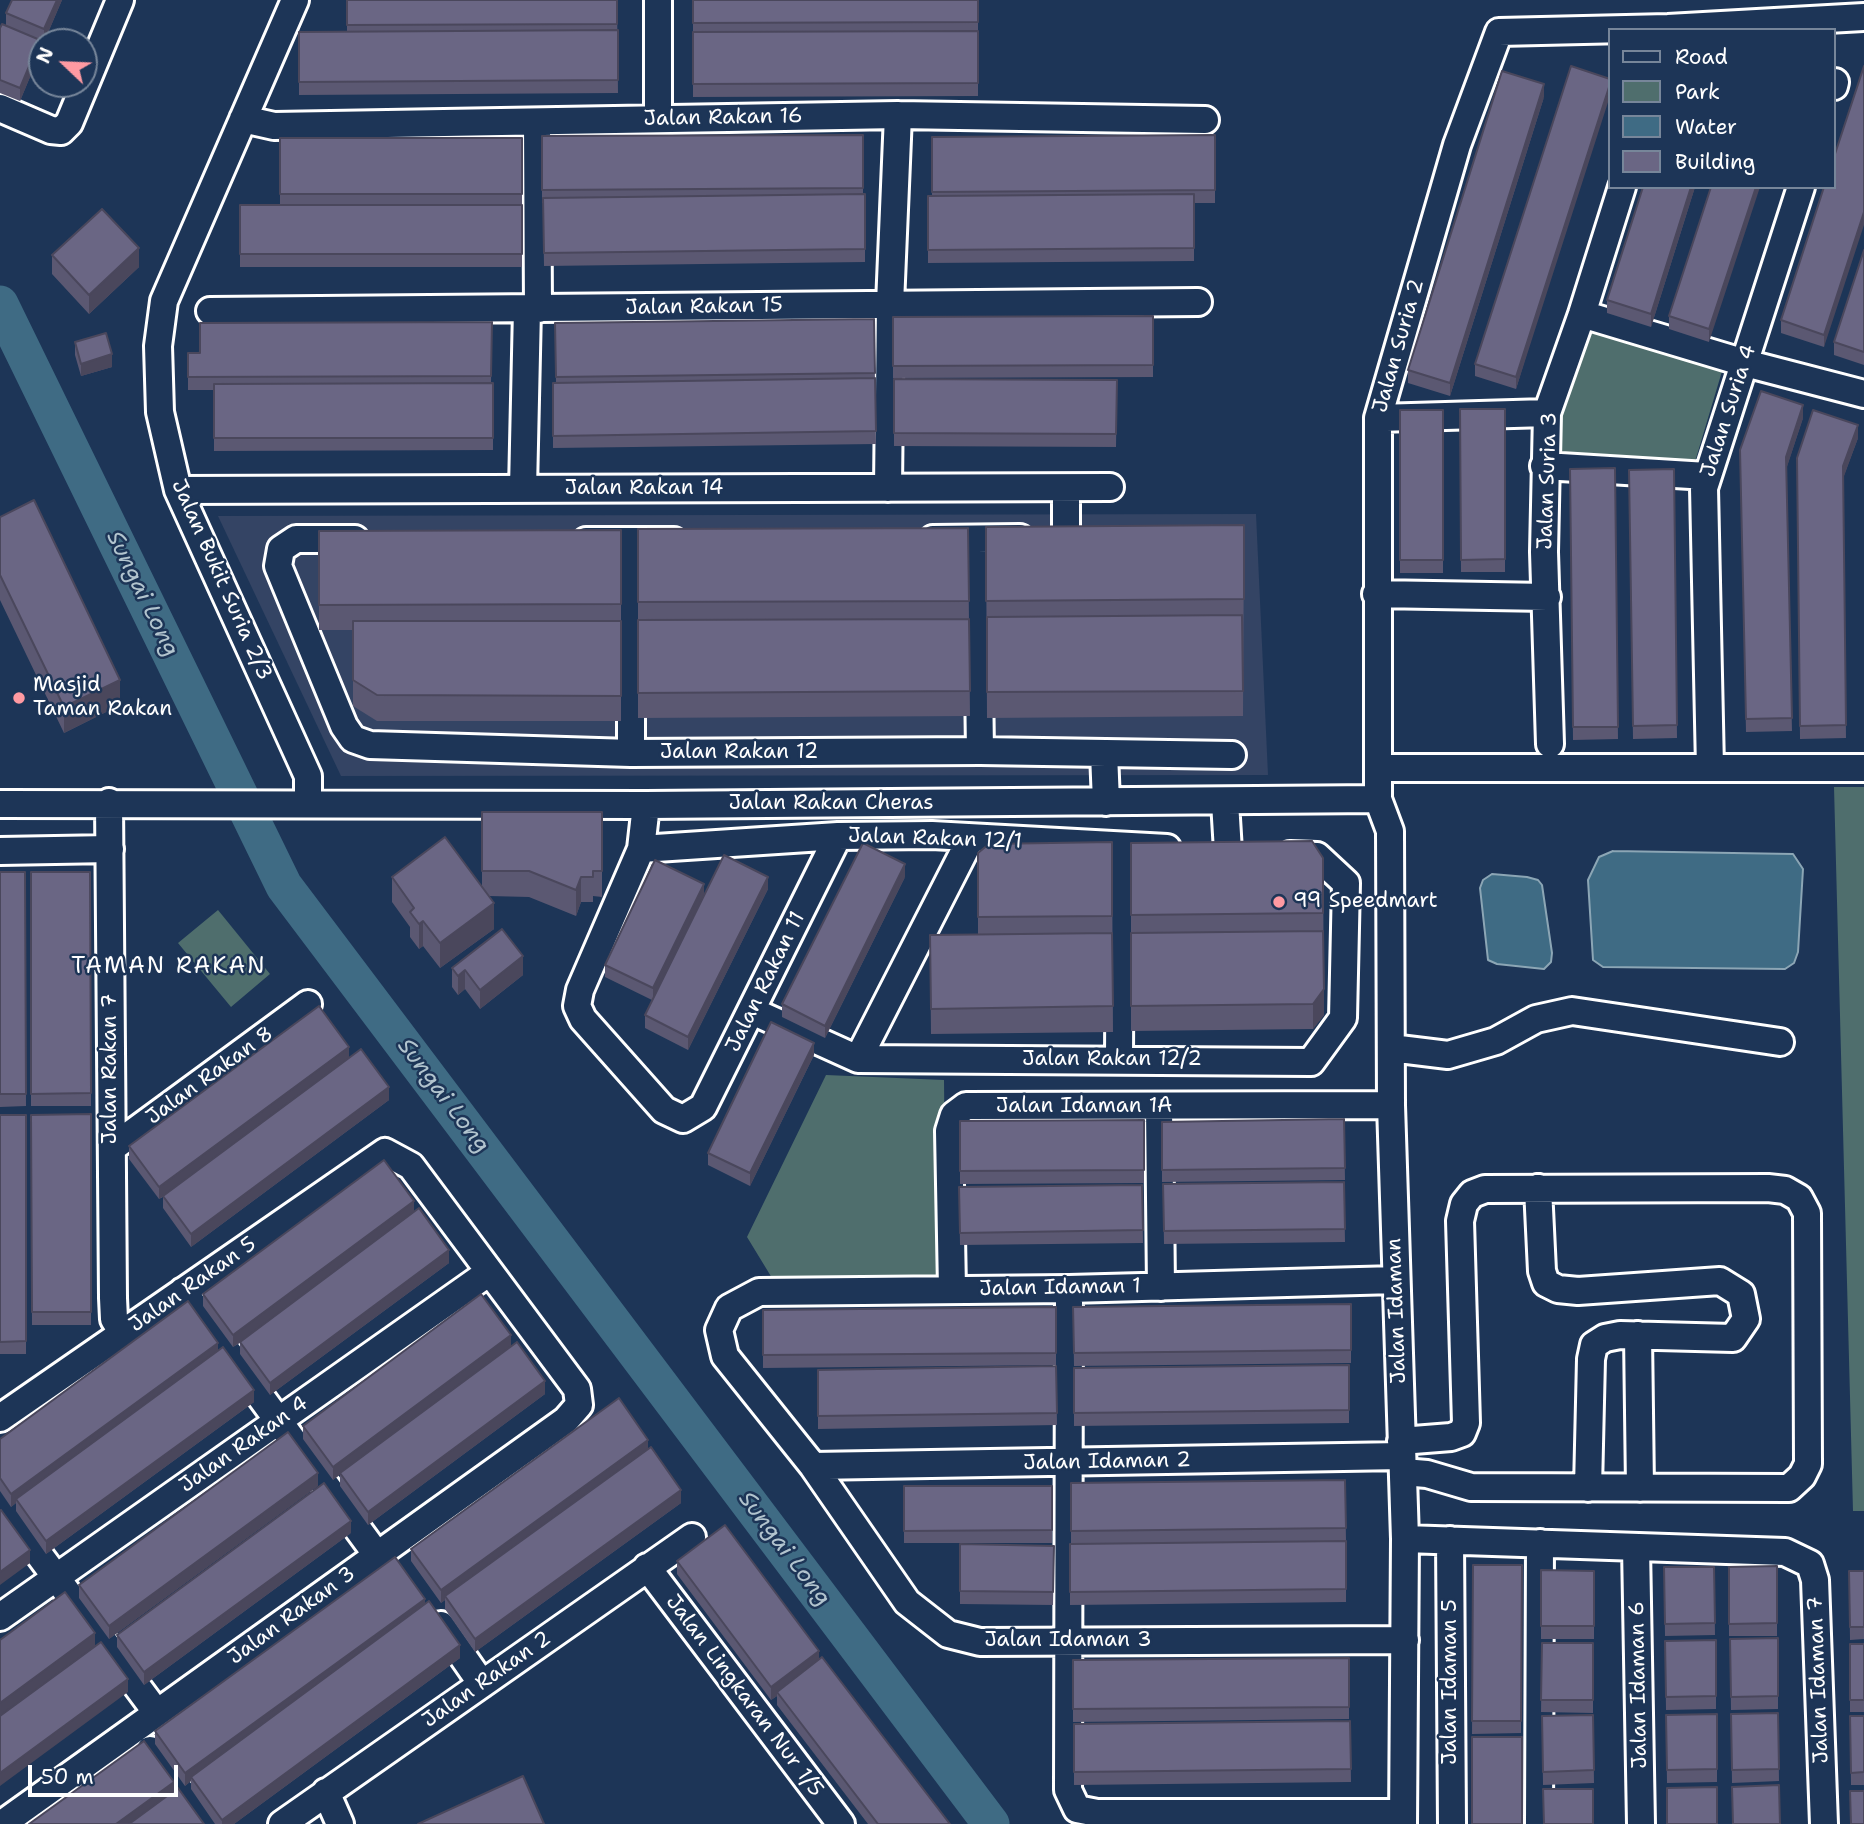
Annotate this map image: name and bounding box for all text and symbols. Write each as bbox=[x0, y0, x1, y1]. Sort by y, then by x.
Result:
north arrow bbox=[28, 28, 98, 98]
legend bbox=[1608, 28, 1836, 189]
text: Road bbox=[1675, 43, 1728, 71]
text: N bbox=[31, 44, 59, 67]
text: Park bbox=[1675, 78, 1720, 106]
street label: Jalan Rakan 16 bbox=[643, 104, 803, 132]
text: Water bbox=[1675, 113, 1737, 141]
text: Building bbox=[1675, 148, 1755, 176]
street label: Jalan Suria 2 bbox=[1368, 276, 1430, 416]
street label: Jalan Rakan 15 bbox=[625, 293, 783, 321]
street label: Jalan Suria 4 bbox=[1696, 342, 1762, 480]
street label: Jalan Suria 3 bbox=[1533, 412, 1563, 550]
street label: Jalan Bukit Suria 2/3 bbox=[165, 476, 277, 684]
street label: Jalan Rakan 14 bbox=[565, 476, 723, 502]
water label: Sungai Long bbox=[100, 527, 184, 661]
place label: Masjid Taman Rakan bbox=[33, 673, 172, 723]
marker: Masjid Taman Rakan bbox=[11, 690, 27, 706]
street label: Jalan Rakan 12 bbox=[660, 740, 818, 766]
street label: Jalan Rakan Cheras bbox=[728, 791, 934, 817]
street label: Jalan Rakan 12/1 bbox=[847, 823, 1023, 855]
place label: 99 Speedmart bbox=[1293, 889, 1438, 915]
marker: 99 Speedmart bbox=[1271, 894, 1287, 910]
street label: Jalan Rakan 11 bbox=[721, 908, 811, 1056]
district label: TAMAN RAKAN bbox=[73, 953, 265, 981]
street label: Jalan Rakan 7 bbox=[98, 994, 124, 1144]
street label: Jalan Rakan 8 bbox=[142, 1021, 278, 1131]
water label: Sungai Long bbox=[391, 1033, 495, 1159]
street label: Jalan Rakan 12/2 bbox=[1022, 1047, 1202, 1073]
street label: Jalan Idaman 1A bbox=[996, 1094, 1172, 1120]
street label: Jalan Rakan 5 bbox=[125, 1232, 261, 1338]
street label: Jalan Idaman bbox=[1382, 1238, 1412, 1384]
street label: Jalan Idaman 1 bbox=[979, 1274, 1141, 1302]
street label: Jalan Rakan 4 bbox=[175, 1391, 313, 1499]
street label: Jalan Idaman 2 bbox=[1023, 1448, 1191, 1476]
water label: Sungai Long bbox=[732, 1486, 836, 1612]
street label: Jalan Rakan 3 bbox=[224, 1561, 360, 1671]
street label: Jalan Lingkaran Nur 1/5 bbox=[660, 1590, 828, 1802]
street label: Jalan Idaman 7 bbox=[1803, 1596, 1835, 1764]
street label: Jalan Idaman 5 bbox=[1438, 1599, 1464, 1765]
street label: Jalan Idaman 6 bbox=[1625, 1601, 1653, 1769]
street label: Jalan Rakan 2 bbox=[418, 1626, 556, 1734]
street label: Jalan Idaman 3 bbox=[984, 1628, 1152, 1654]
scale bar bbox=[32, 1750, 182, 1794]
text: 50 m bbox=[41, 1763, 94, 1791]

